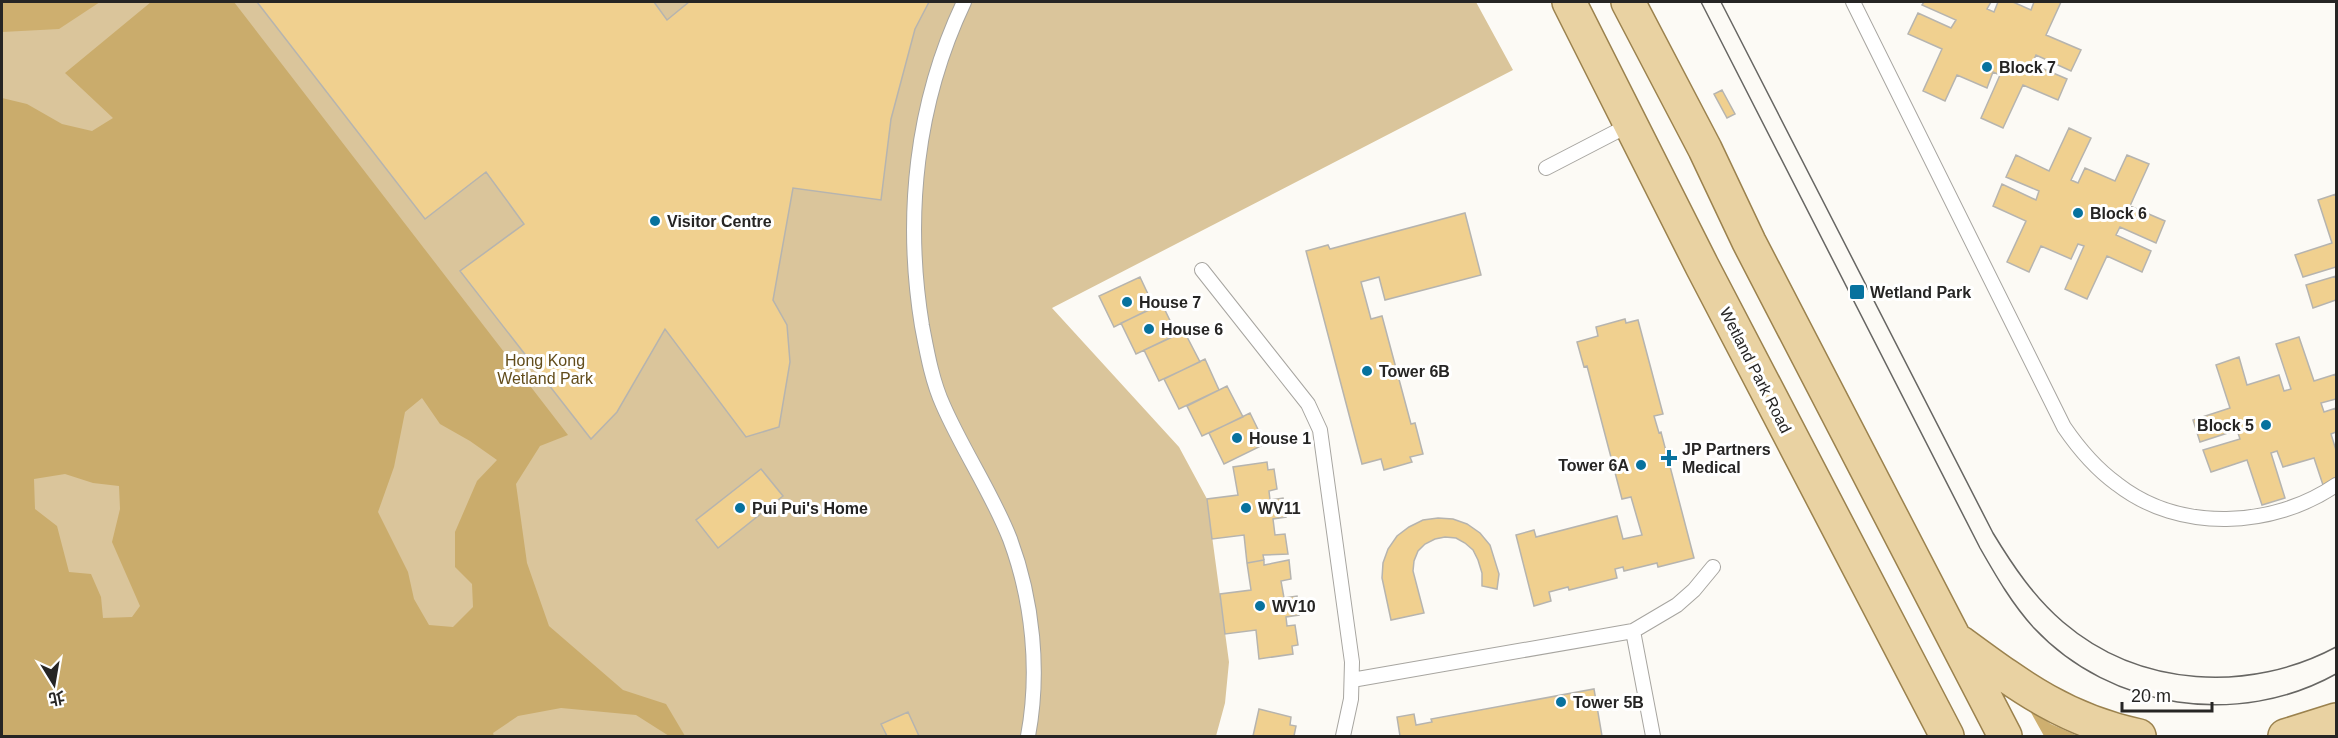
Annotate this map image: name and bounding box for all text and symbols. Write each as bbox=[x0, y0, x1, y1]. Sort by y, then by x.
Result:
place label: Block 7 bbox=[1999, 59, 2056, 76]
marker: Block 7 bbox=[1980, 60, 1994, 74]
place label: Block 6 bbox=[2090, 205, 2147, 222]
marker: Block 6 bbox=[2071, 206, 2085, 220]
place label: Visitor Centre bbox=[667, 213, 772, 230]
marker: Visitor Centre bbox=[648, 214, 662, 228]
marker: Wetland Park bbox=[1848, 283, 1866, 301]
place label: Wetland Park bbox=[1870, 284, 1971, 301]
place label: House 7 bbox=[1139, 294, 1201, 311]
marker: House 7 bbox=[1120, 295, 1134, 309]
street label: Wetland Park Road bbox=[1717, 305, 1795, 436]
place label: House 6 bbox=[1161, 321, 1223, 338]
marker: House 6 bbox=[1142, 322, 1156, 336]
park label: Hong Kong Wetland Park bbox=[497, 352, 594, 387]
place label: Tower 6B bbox=[1379, 363, 1450, 380]
marker: Tower 6B bbox=[1360, 364, 1374, 378]
place label: Block 5 bbox=[2197, 417, 2254, 434]
marker: Block 5 bbox=[2259, 418, 2273, 432]
place label: House 1 bbox=[1249, 430, 1311, 447]
marker: House 1 bbox=[1230, 431, 1244, 445]
place label: JP Partners Medical bbox=[1682, 441, 1771, 476]
marker: JP Partners Medical bbox=[1660, 449, 1678, 467]
place label: Tower 6A bbox=[1558, 457, 1629, 474]
marker: Tower 6A bbox=[1634, 458, 1648, 472]
place label: Pui Pui's Home bbox=[752, 500, 868, 517]
place label: WV11 bbox=[1258, 500, 1301, 517]
marker: Pui Pui's Home bbox=[733, 501, 747, 515]
marker: WV11 bbox=[1239, 501, 1253, 515]
place label: WV10 bbox=[1272, 598, 1316, 615]
marker: WV10 bbox=[1253, 599, 1267, 613]
north arrow bbox=[24, 654, 84, 714]
scale bar bbox=[2122, 675, 2212, 713]
text: 20 m bbox=[2131, 686, 2171, 706]
text: 北 bbox=[47, 688, 66, 708]
place label: Tower 5B bbox=[1573, 694, 1644, 711]
marker: Tower 5B bbox=[1554, 695, 1568, 709]

